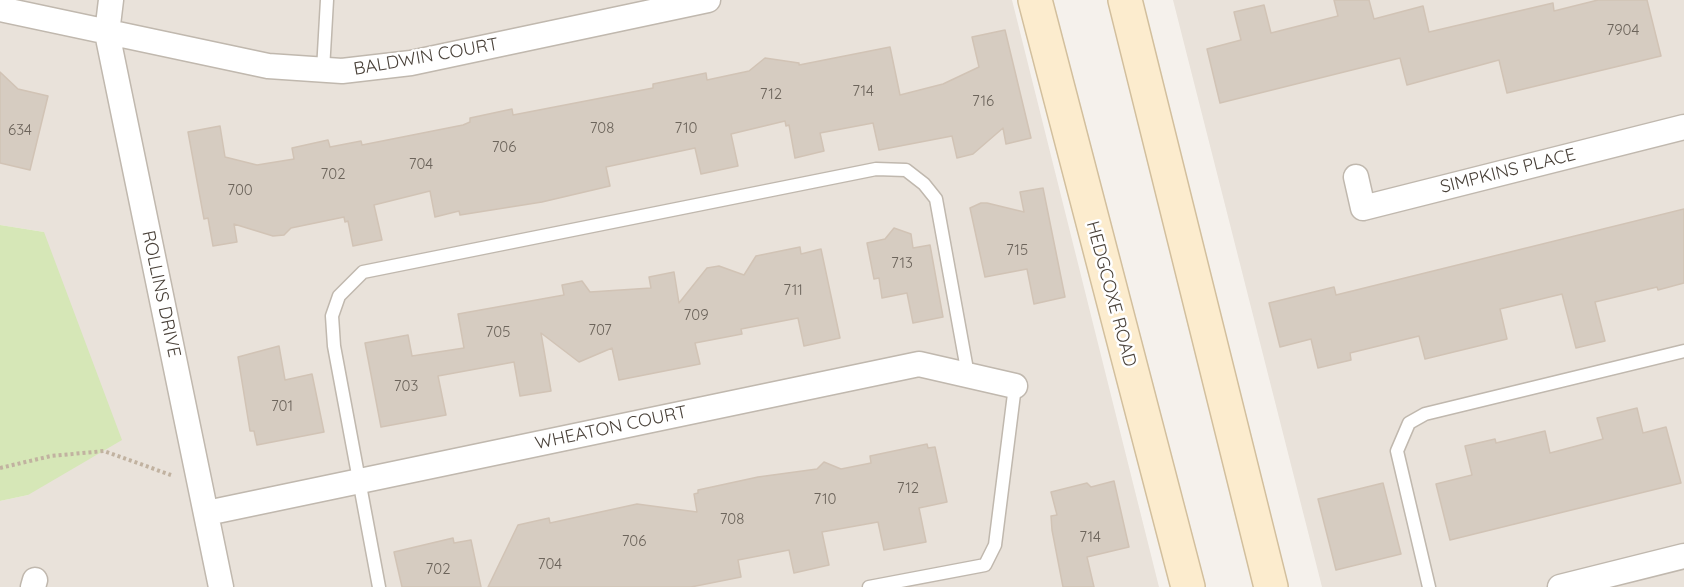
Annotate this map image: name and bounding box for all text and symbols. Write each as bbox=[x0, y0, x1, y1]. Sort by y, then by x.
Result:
house number: 7904 bbox=[1607, 21, 1639, 39]
street label: BALDWIN COURT bbox=[352, 34, 500, 80]
house number: 714 bbox=[852, 82, 874, 100]
house number: 712 bbox=[760, 85, 782, 103]
house number: 716 bbox=[972, 92, 994, 110]
house number: 708 bbox=[590, 119, 614, 137]
house number: 710 bbox=[675, 119, 697, 137]
house number: 634 bbox=[8, 121, 32, 139]
house number: 706 bbox=[492, 138, 516, 156]
street label: SIMPKINS PLACE bbox=[1438, 144, 1578, 198]
house number: 704 bbox=[409, 155, 433, 173]
house number: 702 bbox=[321, 165, 345, 183]
house number: 700 bbox=[227, 181, 253, 199]
street label: HEDGCOXE ROAD bbox=[1081, 219, 1141, 369]
street label: ROLLINS DRIVE bbox=[137, 229, 185, 359]
house number: 715 bbox=[1006, 241, 1028, 259]
house number: 713 bbox=[891, 254, 913, 272]
house number: 711 bbox=[783, 281, 803, 299]
house number: 709 bbox=[684, 306, 708, 324]
house number: 707 bbox=[588, 321, 612, 339]
house number: 705 bbox=[486, 323, 510, 341]
house number: 703 bbox=[394, 377, 418, 395]
house number: 701 bbox=[271, 397, 293, 415]
street label: WHEATON COURT bbox=[533, 401, 689, 455]
house number: 712 bbox=[897, 479, 919, 497]
house number: 710 bbox=[814, 490, 836, 508]
house number: 708 bbox=[720, 510, 744, 528]
house number: 714 bbox=[1079, 528, 1101, 546]
house number: 706 bbox=[622, 532, 646, 550]
house number: 704 bbox=[538, 555, 562, 573]
house number: 702 bbox=[426, 560, 450, 578]

